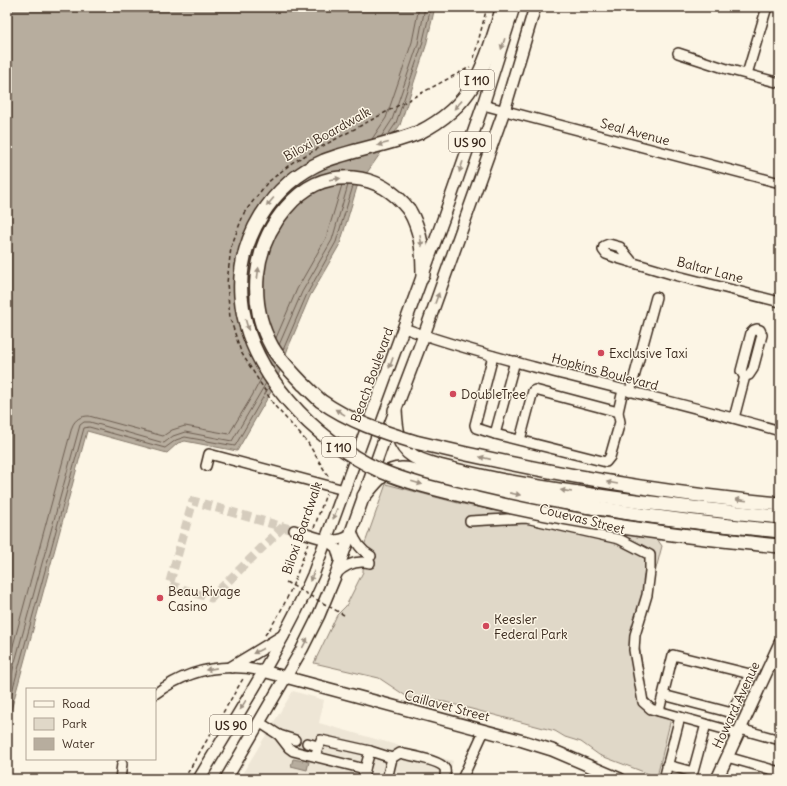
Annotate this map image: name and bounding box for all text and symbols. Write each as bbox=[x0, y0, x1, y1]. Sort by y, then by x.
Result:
one-way arrow bbox=[500, 39, 506, 51]
road number: I 110 bbox=[460, 70, 494, 90]
one-way arrow bbox=[454, 100, 463, 110]
street label: Biloxi Boardwalk bbox=[280, 103, 374, 165]
street label: Seal Avenue bbox=[598, 115, 672, 149]
road number: US 90 bbox=[449, 132, 491, 152]
one-way arrow bbox=[377, 141, 389, 147]
one-way arrow bbox=[458, 162, 464, 174]
one-way arrow bbox=[328, 176, 341, 182]
one-way arrow bbox=[266, 197, 275, 208]
one-way arrow bbox=[418, 235, 424, 247]
street label: Baltar Lane bbox=[675, 253, 745, 287]
one-way arrow bbox=[254, 267, 261, 279]
one-way arrow bbox=[435, 292, 441, 304]
one-way arrow bbox=[244, 319, 250, 331]
street label: Beach Boulevard bbox=[347, 325, 397, 425]
place label: Exclusive Taxi bbox=[609, 345, 688, 362]
marker: Exclusive Taxi bbox=[596, 348, 606, 358]
street label: Hopkins Boulevard bbox=[550, 350, 661, 395]
one-way arrow bbox=[388, 358, 394, 370]
place label: DoubleTree bbox=[461, 386, 526, 403]
marker: DoubleTree bbox=[448, 389, 458, 399]
one-way arrow bbox=[334, 409, 346, 416]
road number: I 110 bbox=[322, 437, 356, 457]
one-way arrow bbox=[479, 455, 491, 461]
street label: Biloxi Boardwalk bbox=[278, 479, 326, 577]
one-way arrow bbox=[411, 480, 423, 486]
one-way arrow bbox=[606, 480, 619, 486]
one-way arrow bbox=[560, 488, 572, 494]
one-way arrow bbox=[509, 491, 521, 497]
one-way arrow bbox=[735, 497, 747, 504]
street label: Couevas Street bbox=[537, 500, 627, 538]
one-way arrow bbox=[332, 509, 338, 521]
one-way arrow bbox=[309, 571, 315, 583]
place label: Beau Rivage Casino bbox=[168, 583, 241, 615]
marker: Beau Rivage Casino bbox=[155, 593, 165, 603]
place label: Keesler Federal Park bbox=[494, 611, 568, 643]
marker: Keesler Federal Park bbox=[481, 621, 491, 631]
one-way arrow bbox=[302, 637, 308, 649]
one-way arrow bbox=[252, 648, 263, 654]
street label: Howard Avenue bbox=[708, 659, 764, 751]
one-way arrow bbox=[205, 666, 217, 672]
street label: Caillavet Street bbox=[403, 686, 492, 726]
legend bbox=[26, 688, 156, 760]
text: Road bbox=[62, 696, 90, 711]
one-way arrow bbox=[240, 699, 247, 711]
road number: US 90 bbox=[210, 715, 252, 735]
text: Park bbox=[62, 716, 87, 731]
text: Water bbox=[62, 736, 95, 751]

